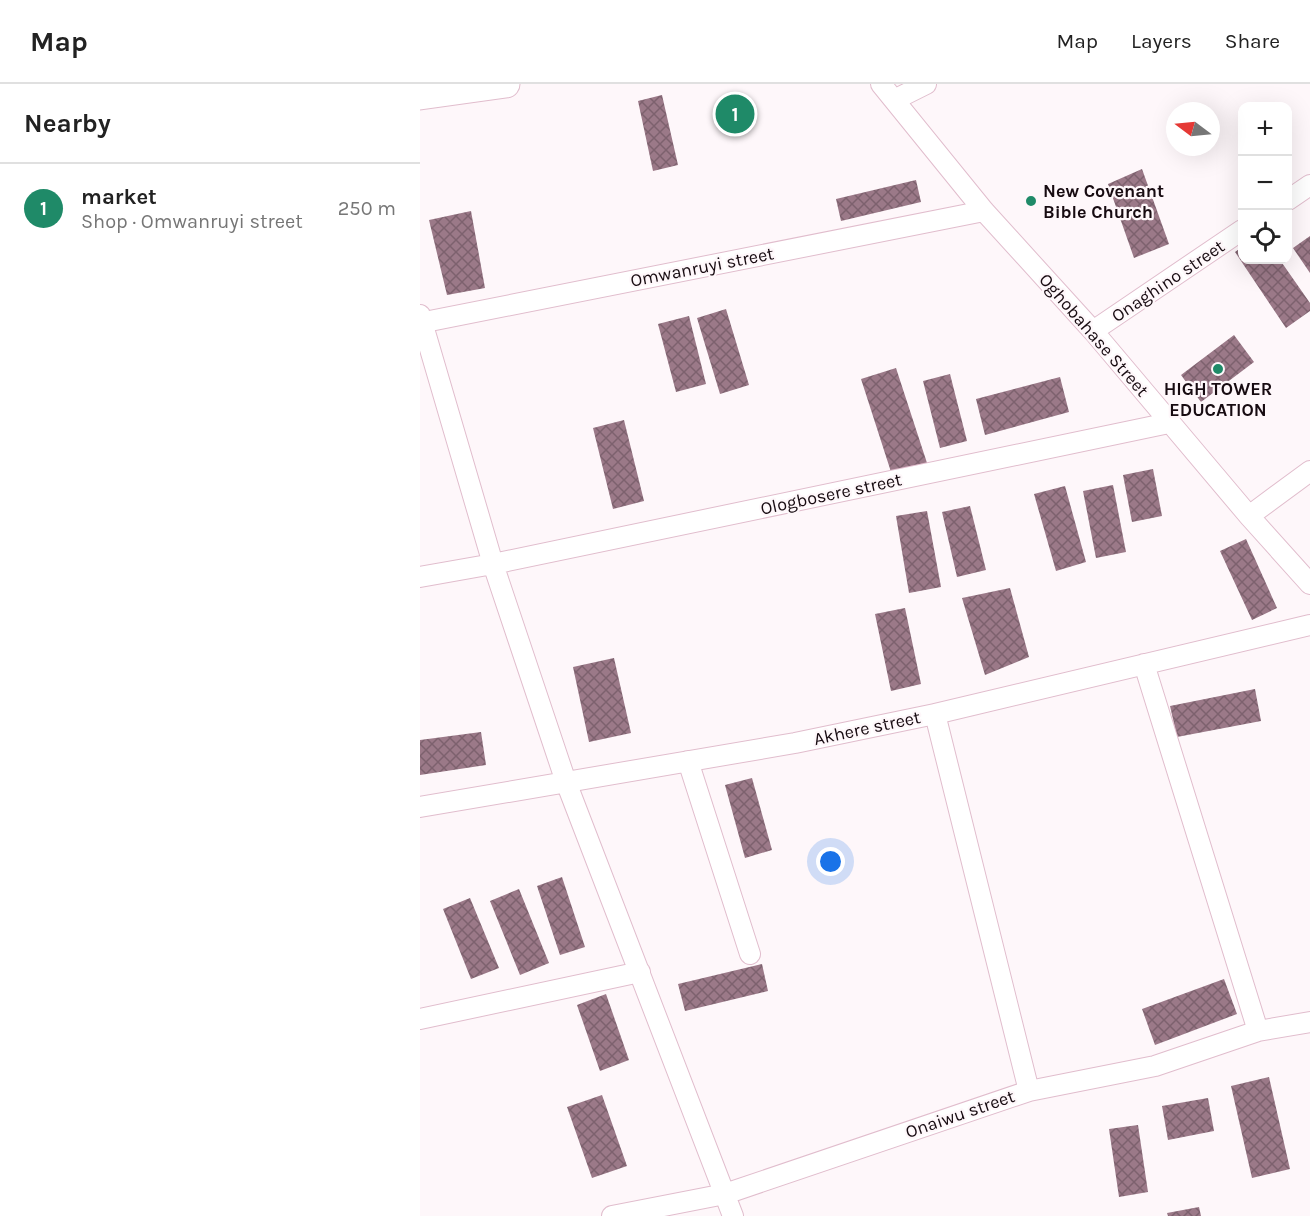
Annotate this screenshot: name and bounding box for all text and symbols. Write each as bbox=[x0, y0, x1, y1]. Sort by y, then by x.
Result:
text: Map bbox=[30, 25, 88, 58]
text: Map bbox=[1056, 29, 1098, 53]
text: Layers bbox=[1131, 29, 1192, 53]
text: Share bbox=[1225, 29, 1280, 53]
pin: 1 bbox=[716, 92, 754, 136]
north arrow bbox=[1166, 102, 1220, 156]
map controls bbox=[1238, 102, 1292, 264]
button: + bbox=[1238, 102, 1292, 156]
text: Nearby bbox=[24, 108, 111, 139]
button: − bbox=[1238, 156, 1292, 210]
place label: New Covenant Bible Church bbox=[1043, 180, 1164, 223]
text: market bbox=[81, 184, 157, 210]
marker: New Covenant Bible Church bbox=[1024, 194, 1038, 208]
text: 1 bbox=[40, 197, 47, 220]
text: 250 m bbox=[338, 197, 396, 220]
text: Shop · Omwanruyi street bbox=[81, 210, 303, 233]
button: locate bbox=[1238, 210, 1292, 264]
street label: Onaghino street bbox=[1107, 235, 1229, 327]
street label: Omwanruyi street bbox=[628, 242, 776, 292]
street label: Oghobahase Street bbox=[1034, 269, 1154, 401]
marker: HIGH TOWER EDUCATION bbox=[1211, 362, 1225, 376]
place label: HIGH TOWER EDUCATION bbox=[1164, 378, 1272, 421]
street label: Ologbosere street bbox=[758, 468, 904, 520]
street label: Akhere street bbox=[812, 706, 923, 750]
your location bbox=[816, 847, 845, 876]
street label: Onaiwu street bbox=[903, 1085, 1018, 1143]

